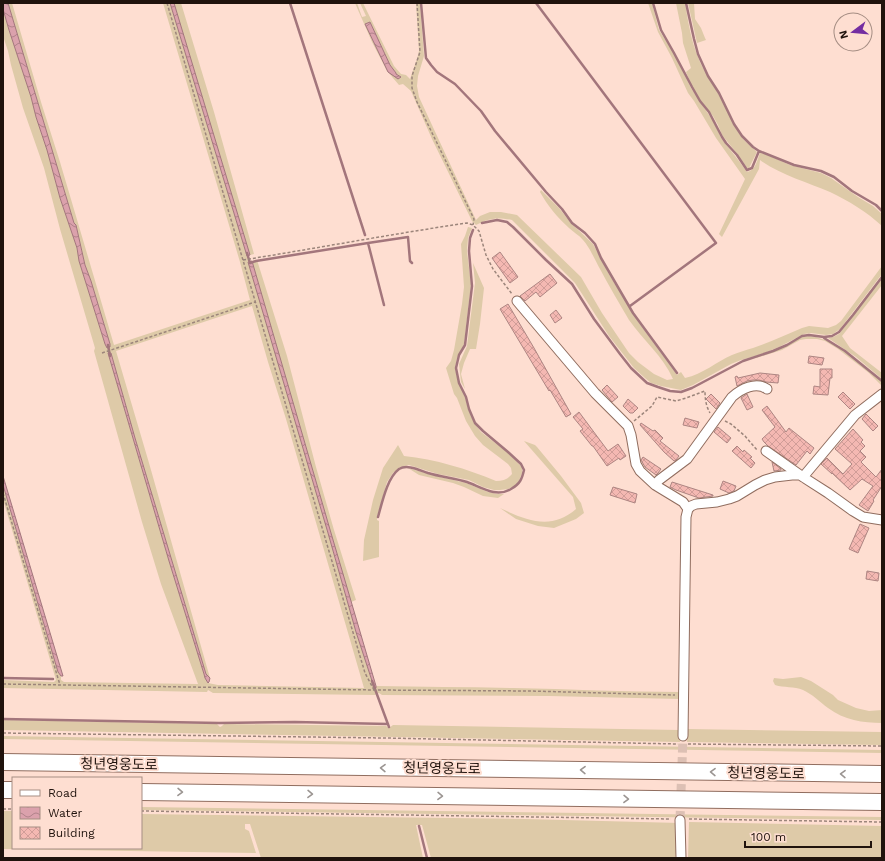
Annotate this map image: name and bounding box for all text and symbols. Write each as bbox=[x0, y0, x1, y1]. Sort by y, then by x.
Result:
north arrow bbox=[833, 12, 873, 52]
text: N bbox=[836, 29, 851, 40]
street label: 청년영웅도로 bbox=[80, 755, 158, 773]
street label: 청년영웅도로 bbox=[403, 759, 481, 777]
one-way arrow bbox=[380, 763, 386, 772]
street label: 청년영웅도로 bbox=[727, 764, 805, 782]
one-way arrow bbox=[580, 766, 586, 774]
one-way arrow bbox=[710, 768, 716, 776]
one-way arrow bbox=[840, 770, 846, 778]
legend bbox=[12, 777, 142, 849]
text: Road bbox=[48, 786, 77, 800]
one-way arrow bbox=[177, 788, 183, 796]
one-way arrow bbox=[307, 790, 313, 798]
one-way arrow bbox=[437, 792, 443, 800]
one-way arrow bbox=[623, 795, 629, 803]
text: Water bbox=[48, 806, 83, 820]
scale bar bbox=[745, 823, 871, 849]
text: Building bbox=[48, 826, 95, 840]
text: 100 m bbox=[751, 830, 786, 844]

